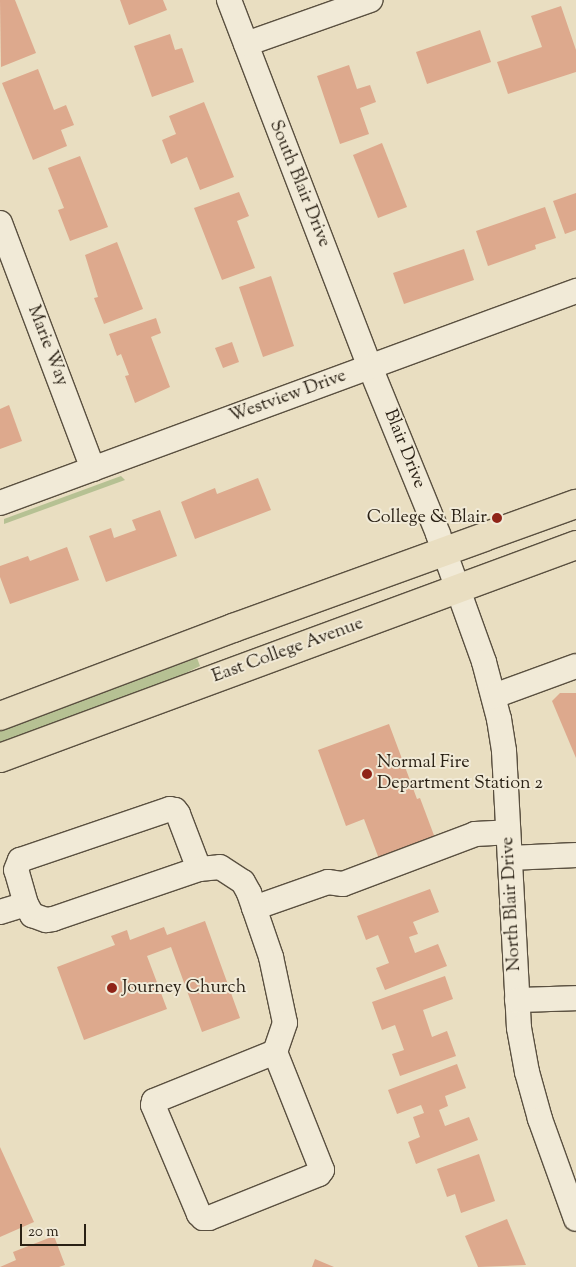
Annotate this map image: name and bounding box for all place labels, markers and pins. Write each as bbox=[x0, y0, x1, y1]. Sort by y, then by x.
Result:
place label: College & Blair bbox=[367, 507, 487, 529]
marker: College & Blair bbox=[491, 512, 503, 524]
place label: Normal Fire Department Station 2 bbox=[377, 753, 543, 796]
marker: Normal Fire Department Station 2 bbox=[361, 768, 373, 780]
place label: Journey Church bbox=[122, 977, 246, 999]
marker: Journey Church bbox=[106, 982, 118, 994]

